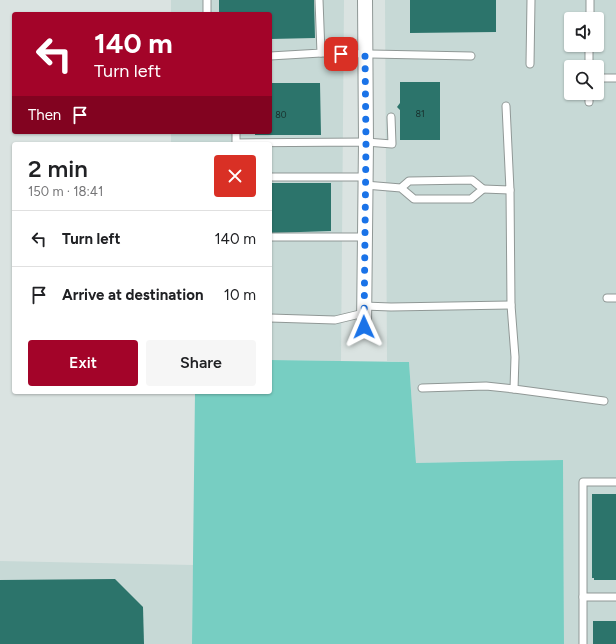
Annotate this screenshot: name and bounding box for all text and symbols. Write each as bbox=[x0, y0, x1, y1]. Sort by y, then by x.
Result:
map controls bbox=[564, 12, 604, 100]
button: sound bbox=[564, 12, 604, 52]
text: 140 m bbox=[94, 26, 173, 60]
icon: left bbox=[28, 28, 80, 80]
pin bbox=[324, 37, 358, 71]
icon: arrive bbox=[330, 43, 352, 65]
text: Turn left bbox=[94, 60, 161, 82]
button: search bbox=[564, 60, 604, 100]
icon: arrive bbox=[69, 104, 91, 126]
text: Then bbox=[28, 106, 61, 124]
house number: 81 bbox=[415, 108, 425, 119]
house number: 80 bbox=[275, 109, 287, 120]
text: 2 min bbox=[28, 154, 88, 183]
button: close bbox=[214, 155, 256, 197]
text: 150 m · 18:41 bbox=[28, 184, 103, 199]
icon: left bbox=[28, 228, 50, 250]
text: Turn left bbox=[62, 230, 120, 248]
text: 140 m bbox=[214, 230, 256, 248]
icon: arrive bbox=[28, 284, 50, 306]
text: Arrive at destination bbox=[62, 286, 203, 304]
text: 10 m bbox=[224, 286, 256, 304]
position arrow bbox=[343, 306, 385, 348]
button: Exit bbox=[28, 340, 138, 386]
button: Share bbox=[146, 340, 256, 386]

